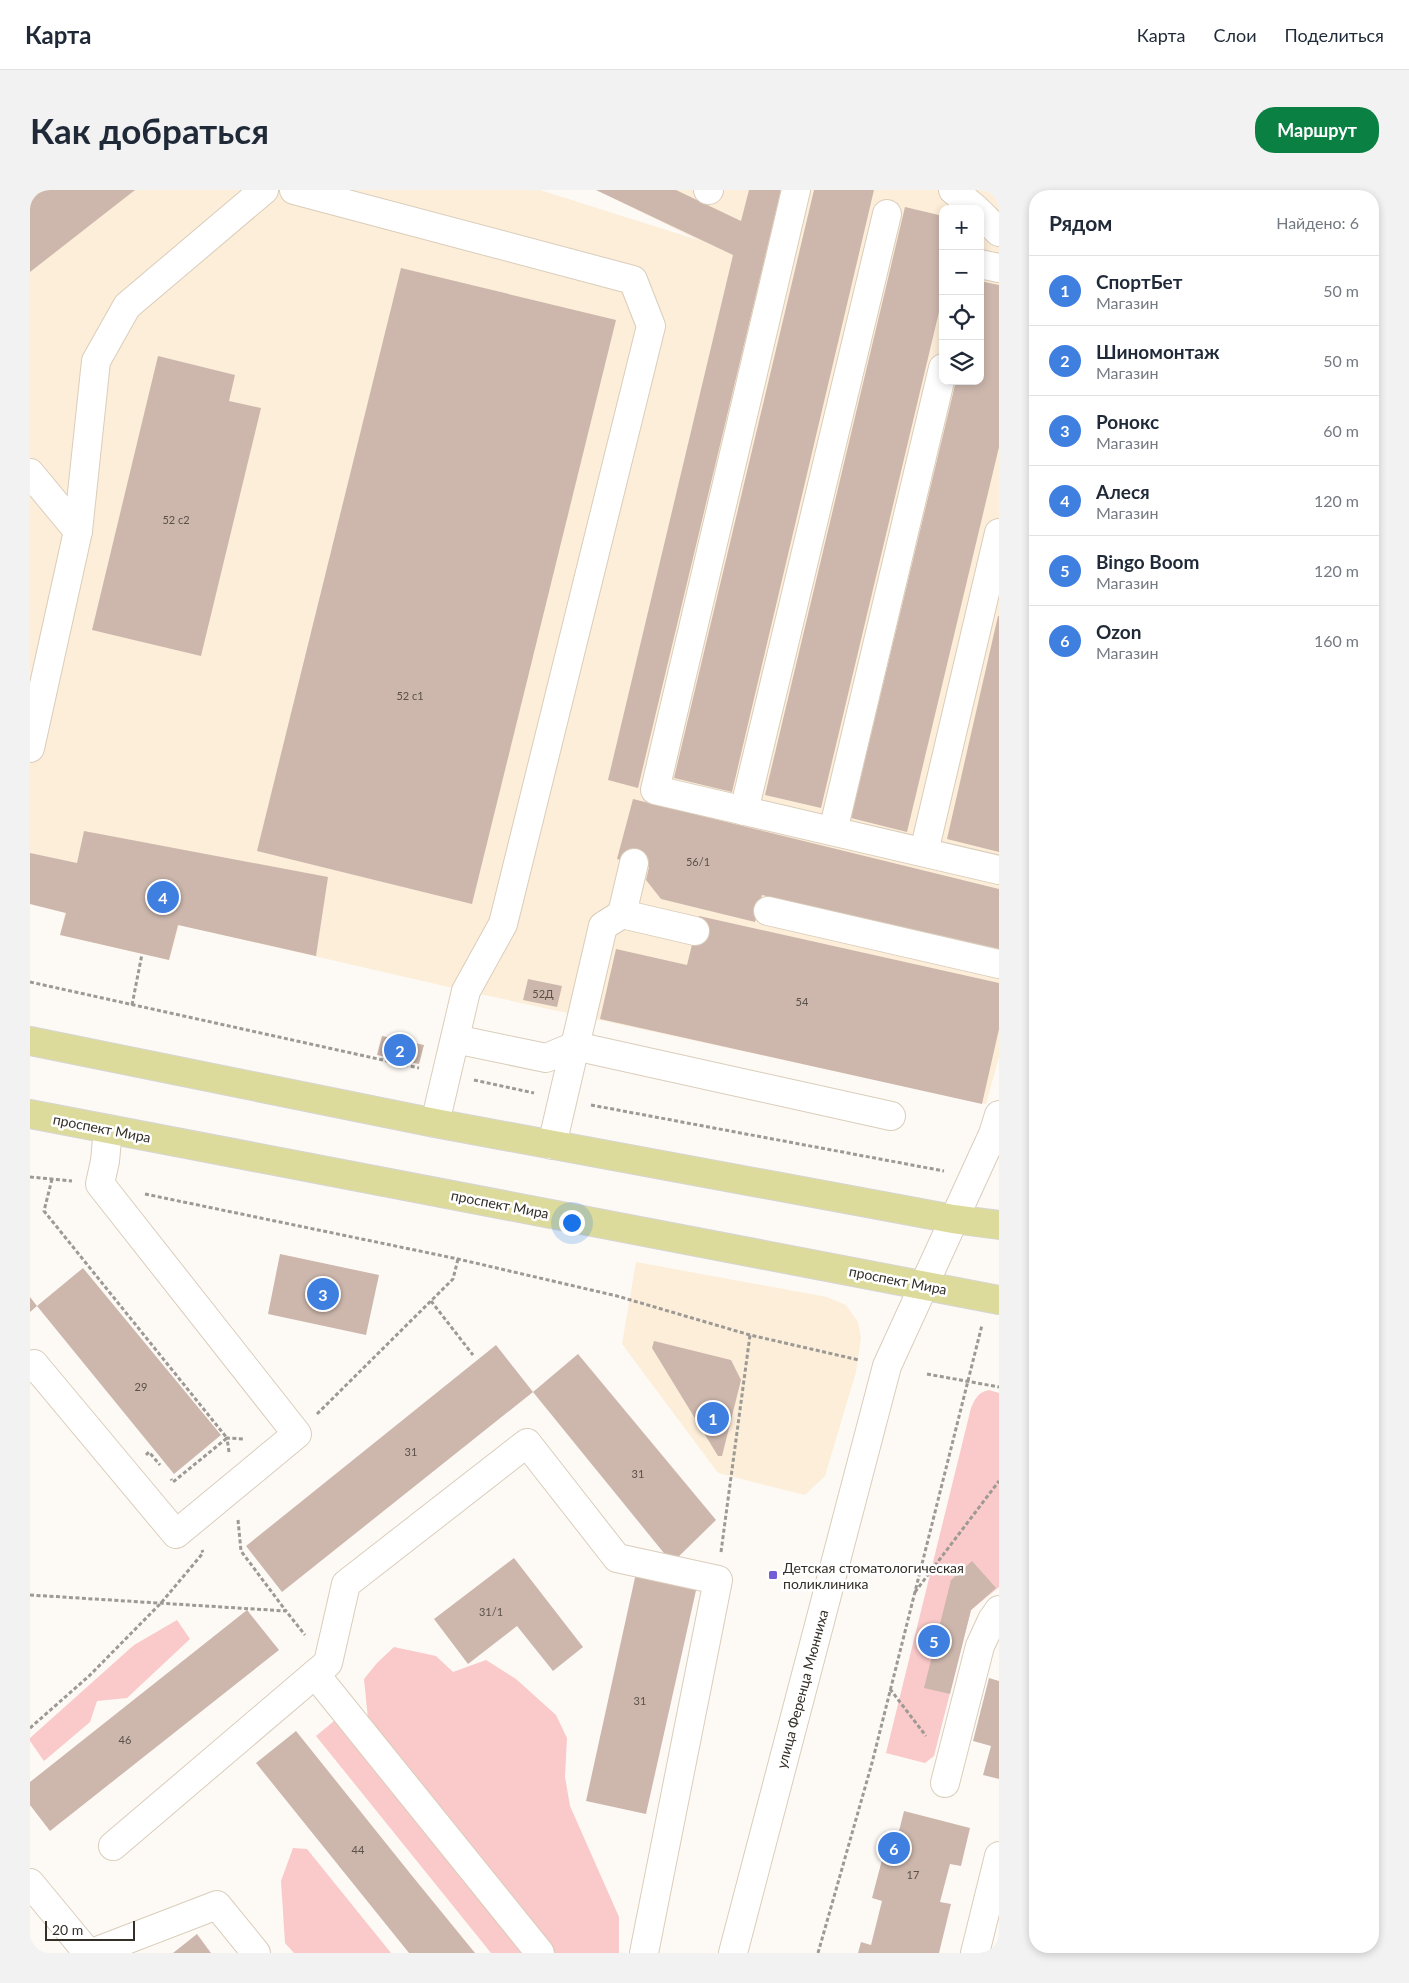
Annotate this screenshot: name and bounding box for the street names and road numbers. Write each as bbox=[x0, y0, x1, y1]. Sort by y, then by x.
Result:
street label: проспект Мира bbox=[52, 1110, 152, 1146]
street label: проспект Мира bbox=[450, 1186, 550, 1222]
street label: проспект Мира bbox=[848, 1262, 948, 1298]
street label: улица Ференца Мюнниха bbox=[773, 1608, 831, 1770]

